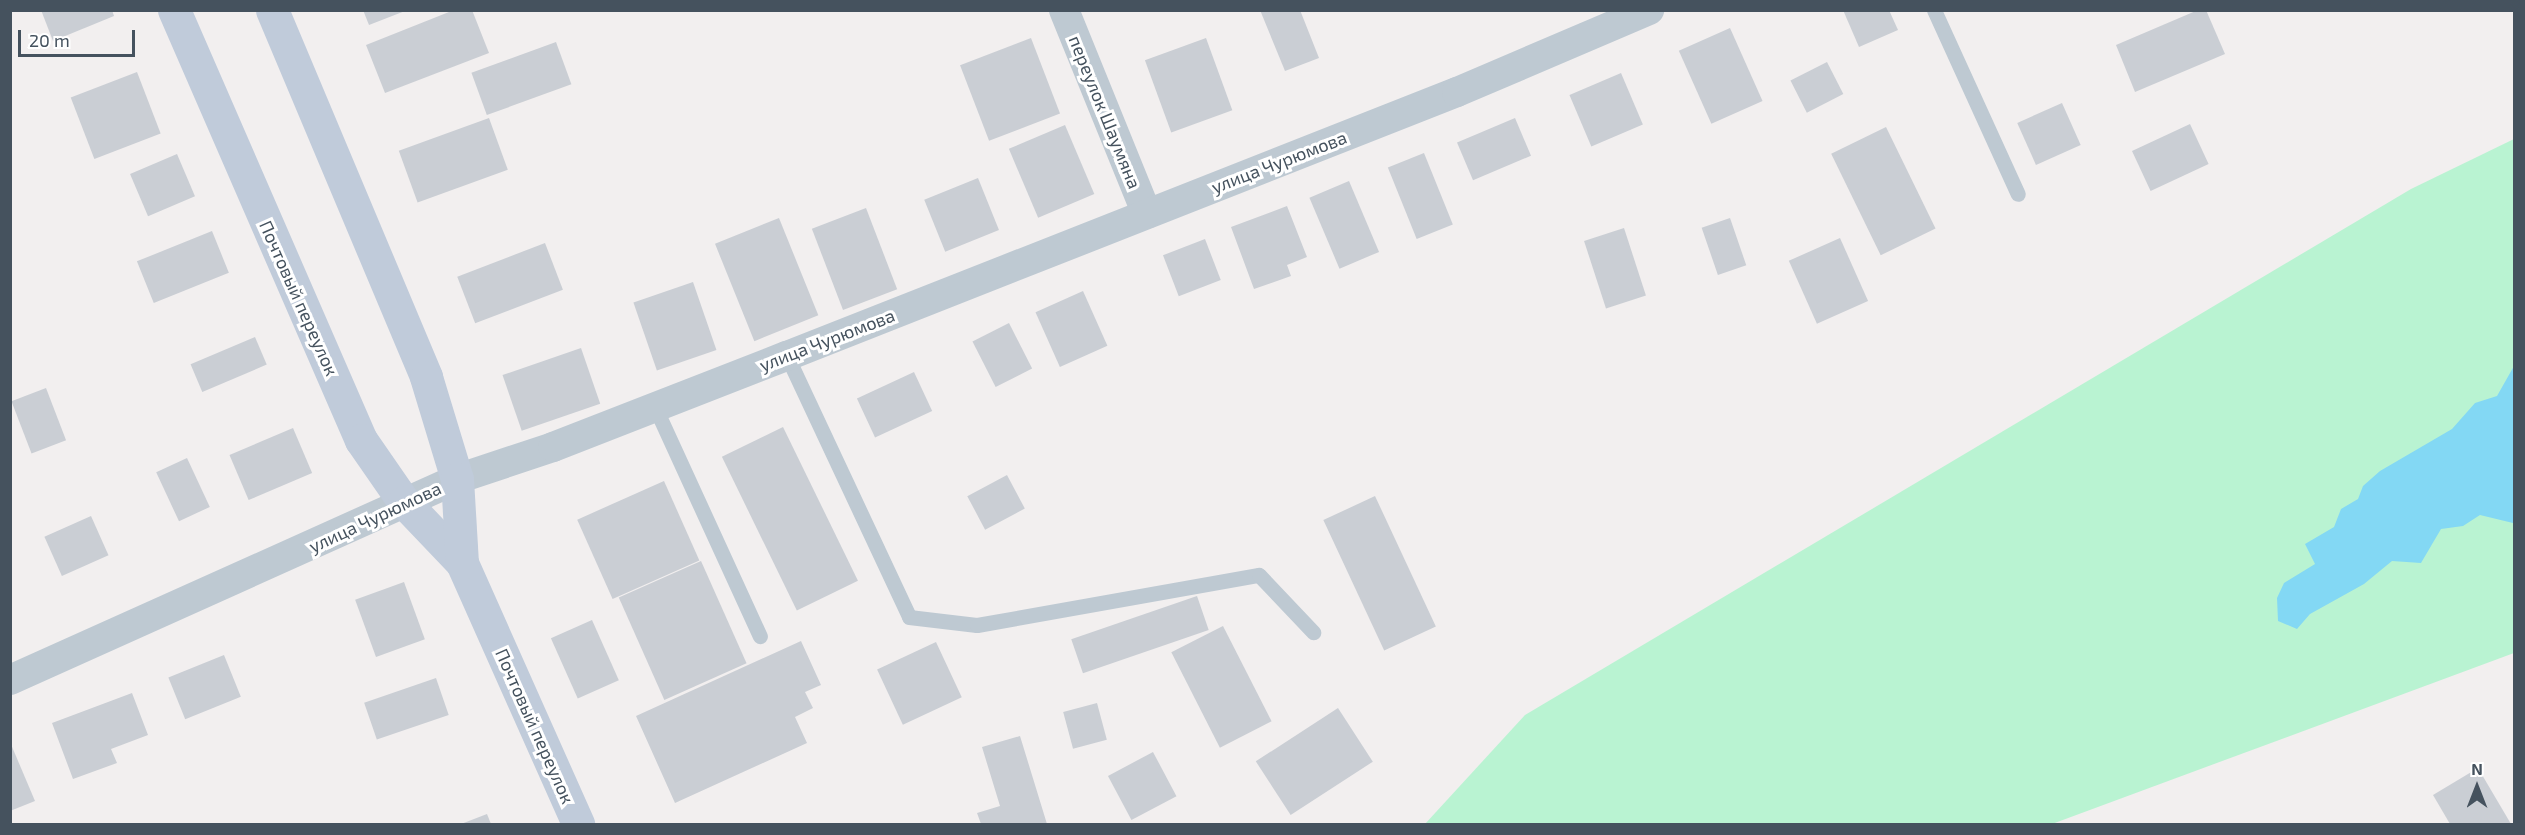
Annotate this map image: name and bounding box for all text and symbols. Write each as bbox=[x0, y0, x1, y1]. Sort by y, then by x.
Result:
scale bar bbox=[21, 18, 138, 56]
text: 20 m bbox=[29, 29, 70, 51]
street label: переулок Шаумяна bbox=[1064, 32, 1146, 192]
street label: улица Чурюмова bbox=[1208, 126, 1350, 198]
street label: Почтовый переулок bbox=[255, 217, 343, 379]
street label: улица Чурюмова bbox=[756, 304, 898, 376]
street label: улица Чурюмова bbox=[305, 477, 445, 557]
street label: Почтовый переулок bbox=[491, 645, 579, 807]
north arrow bbox=[2447, 757, 2507, 817]
text: N bbox=[2471, 759, 2483, 778]

